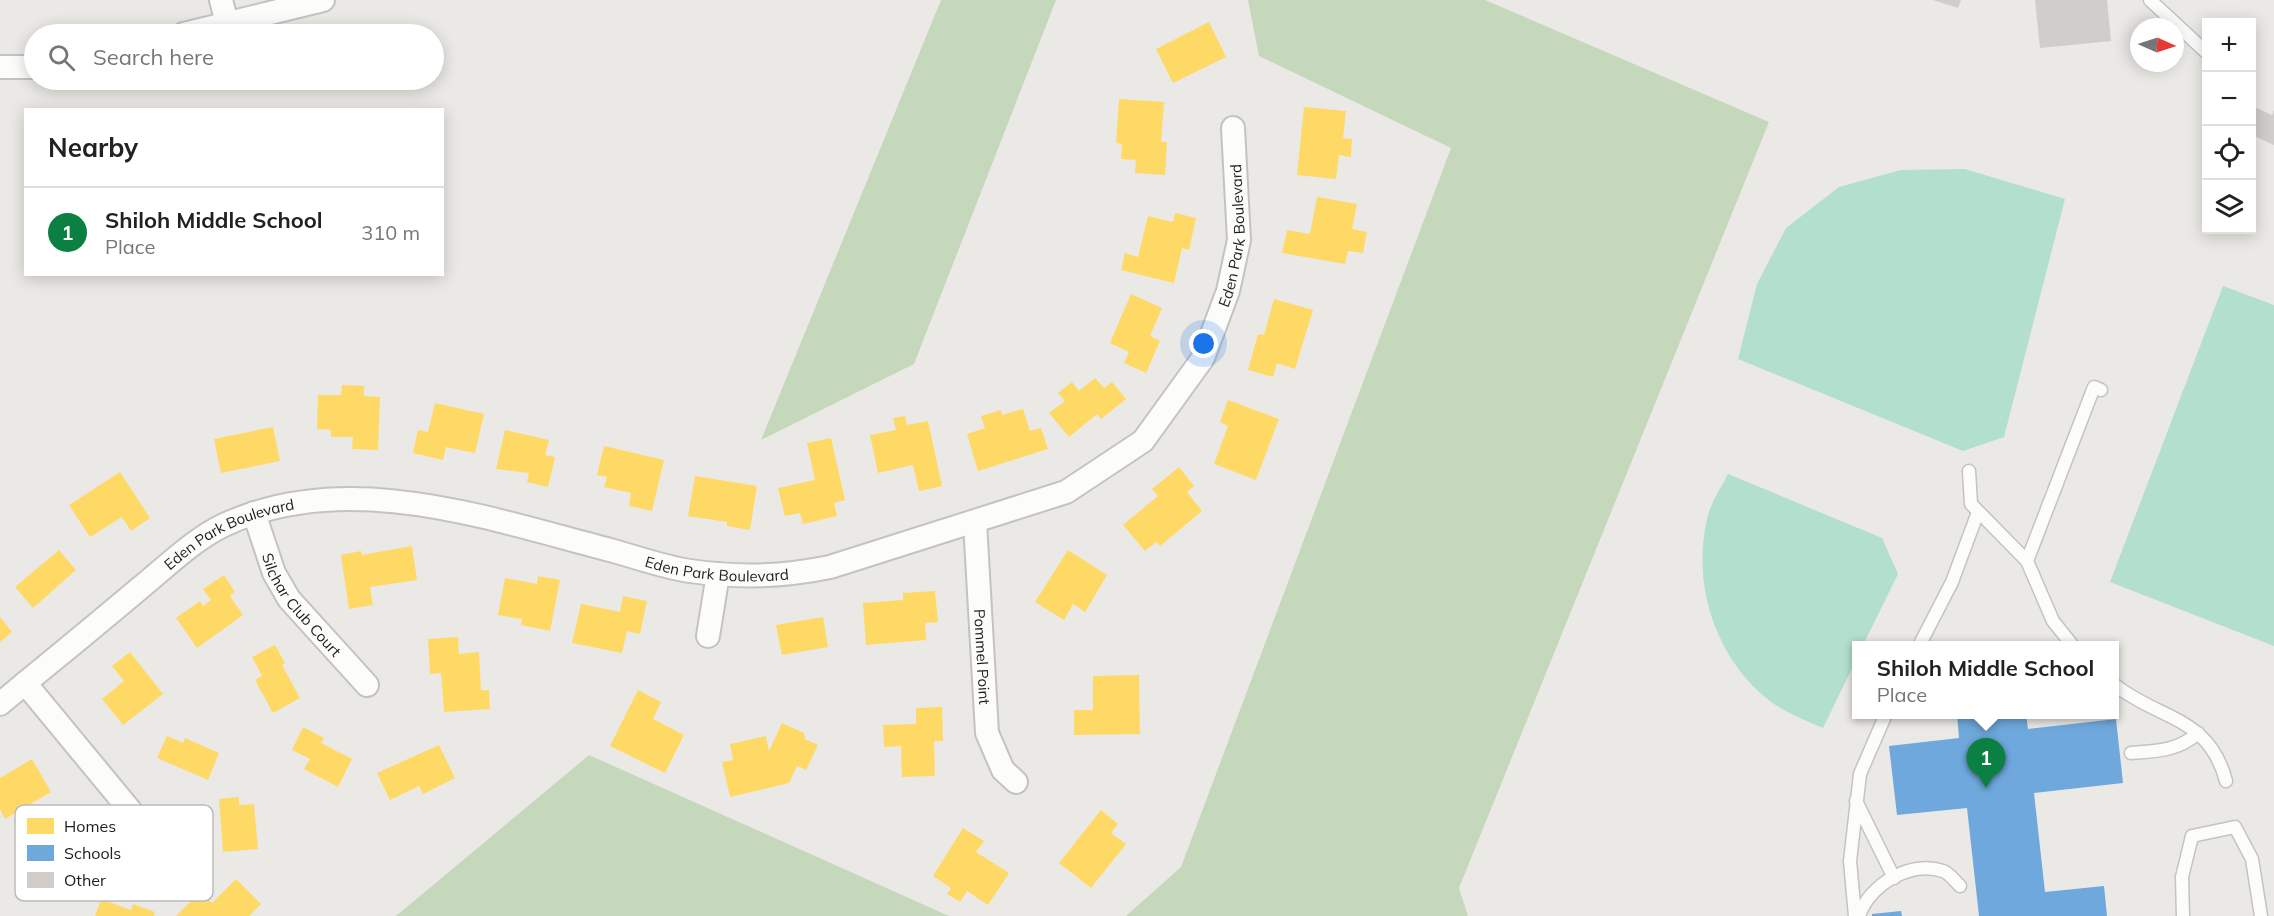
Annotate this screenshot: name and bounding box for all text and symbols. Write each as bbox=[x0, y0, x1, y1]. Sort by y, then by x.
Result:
north arrow bbox=[2130, 18, 2184, 72]
map controls bbox=[2202, 18, 2256, 234]
button: + bbox=[2202, 18, 2256, 72]
search box bbox=[24, 24, 444, 90]
icon: search bbox=[45, 41, 78, 74]
text: Search here bbox=[93, 43, 214, 71]
button: − bbox=[2202, 72, 2256, 126]
button: locate bbox=[2202, 126, 2256, 180]
text: Nearby bbox=[48, 131, 138, 164]
street label: Eden Park Boulevard bbox=[1213, 163, 1249, 310]
button: layers bbox=[2202, 180, 2256, 234]
text: Shiloh Middle School bbox=[105, 206, 323, 234]
text: 1 bbox=[62, 220, 74, 245]
text: 310 m bbox=[361, 220, 420, 245]
text: Place bbox=[105, 234, 155, 259]
your location bbox=[1189, 329, 1218, 358]
street label: Eden Park Boulevard bbox=[160, 494, 295, 573]
street label: Silchar Club Court bbox=[258, 550, 346, 660]
street label: Eden Park Boulevard bbox=[643, 551, 790, 585]
street label: Pommel Point bbox=[970, 608, 995, 705]
popup bbox=[1852, 641, 2119, 719]
text: Shiloh Middle School bbox=[1877, 654, 2094, 682]
text: Place bbox=[1877, 682, 1927, 707]
pin: 1 bbox=[1966, 738, 2006, 788]
legend bbox=[15, 805, 213, 901]
text: Homes bbox=[64, 816, 116, 836]
text: Schools bbox=[64, 843, 121, 863]
text: Other bbox=[64, 870, 106, 890]

